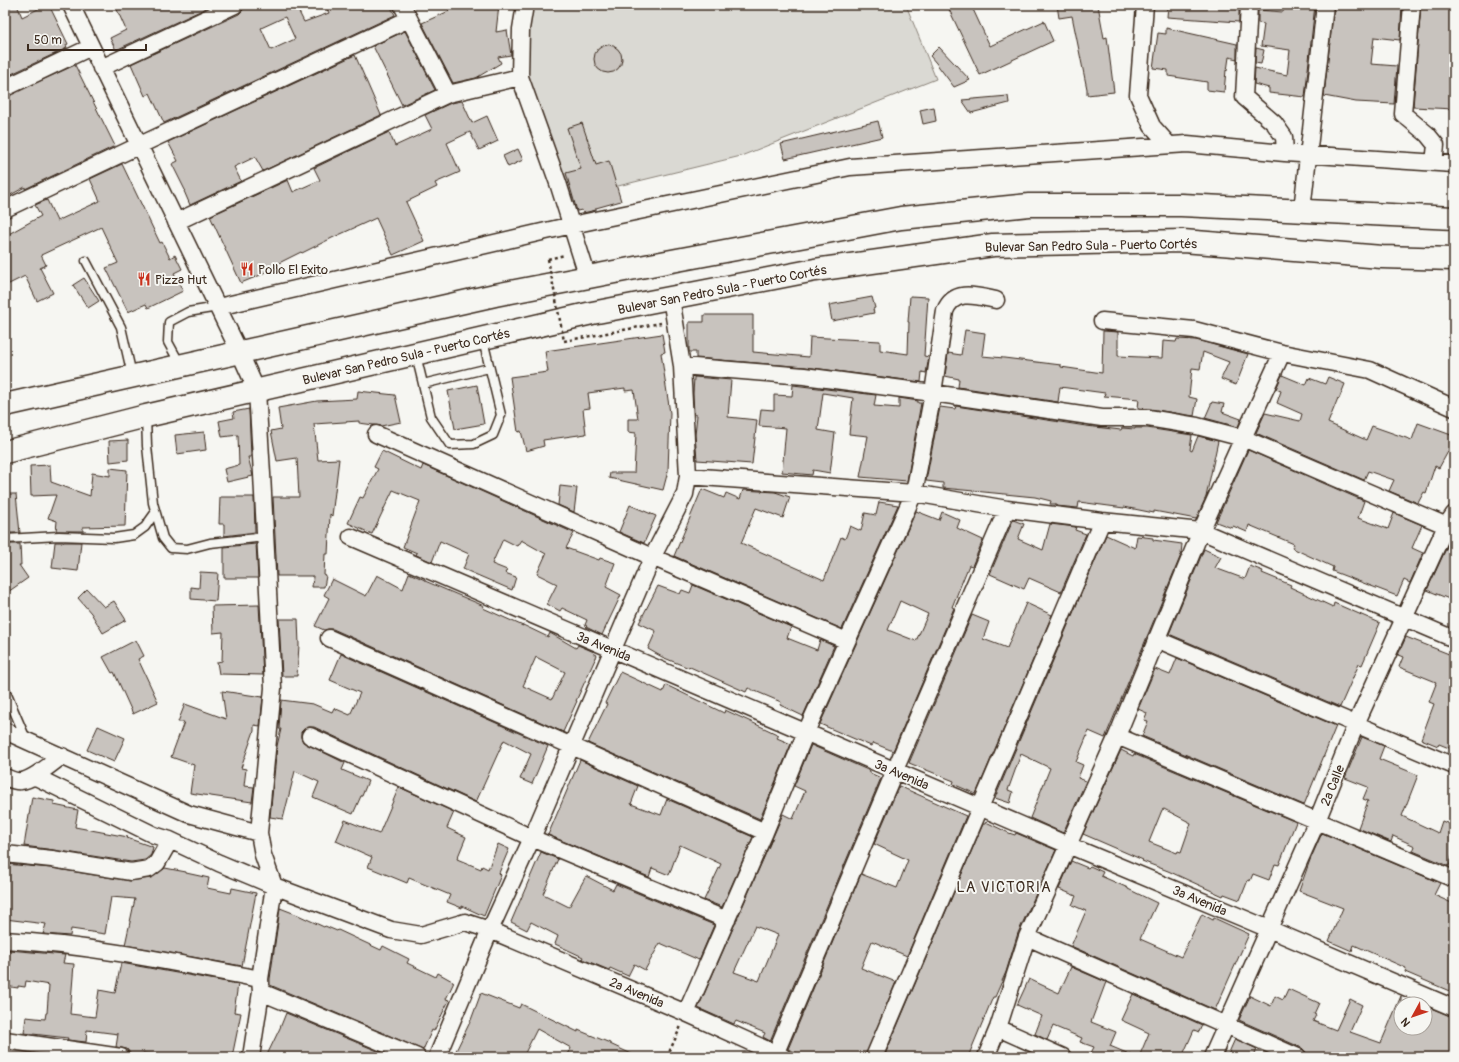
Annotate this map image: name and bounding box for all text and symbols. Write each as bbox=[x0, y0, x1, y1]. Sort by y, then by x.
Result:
scale bar bbox=[28, 26, 146, 52]
text: 50 m bbox=[34, 33, 62, 48]
street label: Bulevar San Pedro Sula - Puerto Cortés bbox=[985, 236, 1197, 256]
restaurant icon: Pollo El Exito bbox=[239, 261, 255, 277]
place label: Pollo El Exito bbox=[258, 262, 328, 278]
street label: Bulevar San Pedro Sula - Puerto Cortés bbox=[617, 262, 828, 318]
restaurant icon: Pizza Hut bbox=[136, 271, 152, 287]
place label: Pizza Hut bbox=[155, 272, 208, 288]
street label: Bulevar San Pedro Sula - Puerto Cortés bbox=[301, 325, 512, 389]
street label: 3a Avenida bbox=[574, 628, 633, 666]
street label: 3a Avenida bbox=[872, 756, 931, 794]
street label: 2a Calle bbox=[1317, 762, 1349, 808]
district label: LA VICTORIA bbox=[956, 878, 1052, 897]
street label: 3a Avenida bbox=[1170, 882, 1229, 920]
street label: 2a Avenida bbox=[607, 974, 666, 1012]
north arrow bbox=[1393, 996, 1433, 1036]
text: N bbox=[1398, 1015, 1413, 1029]

